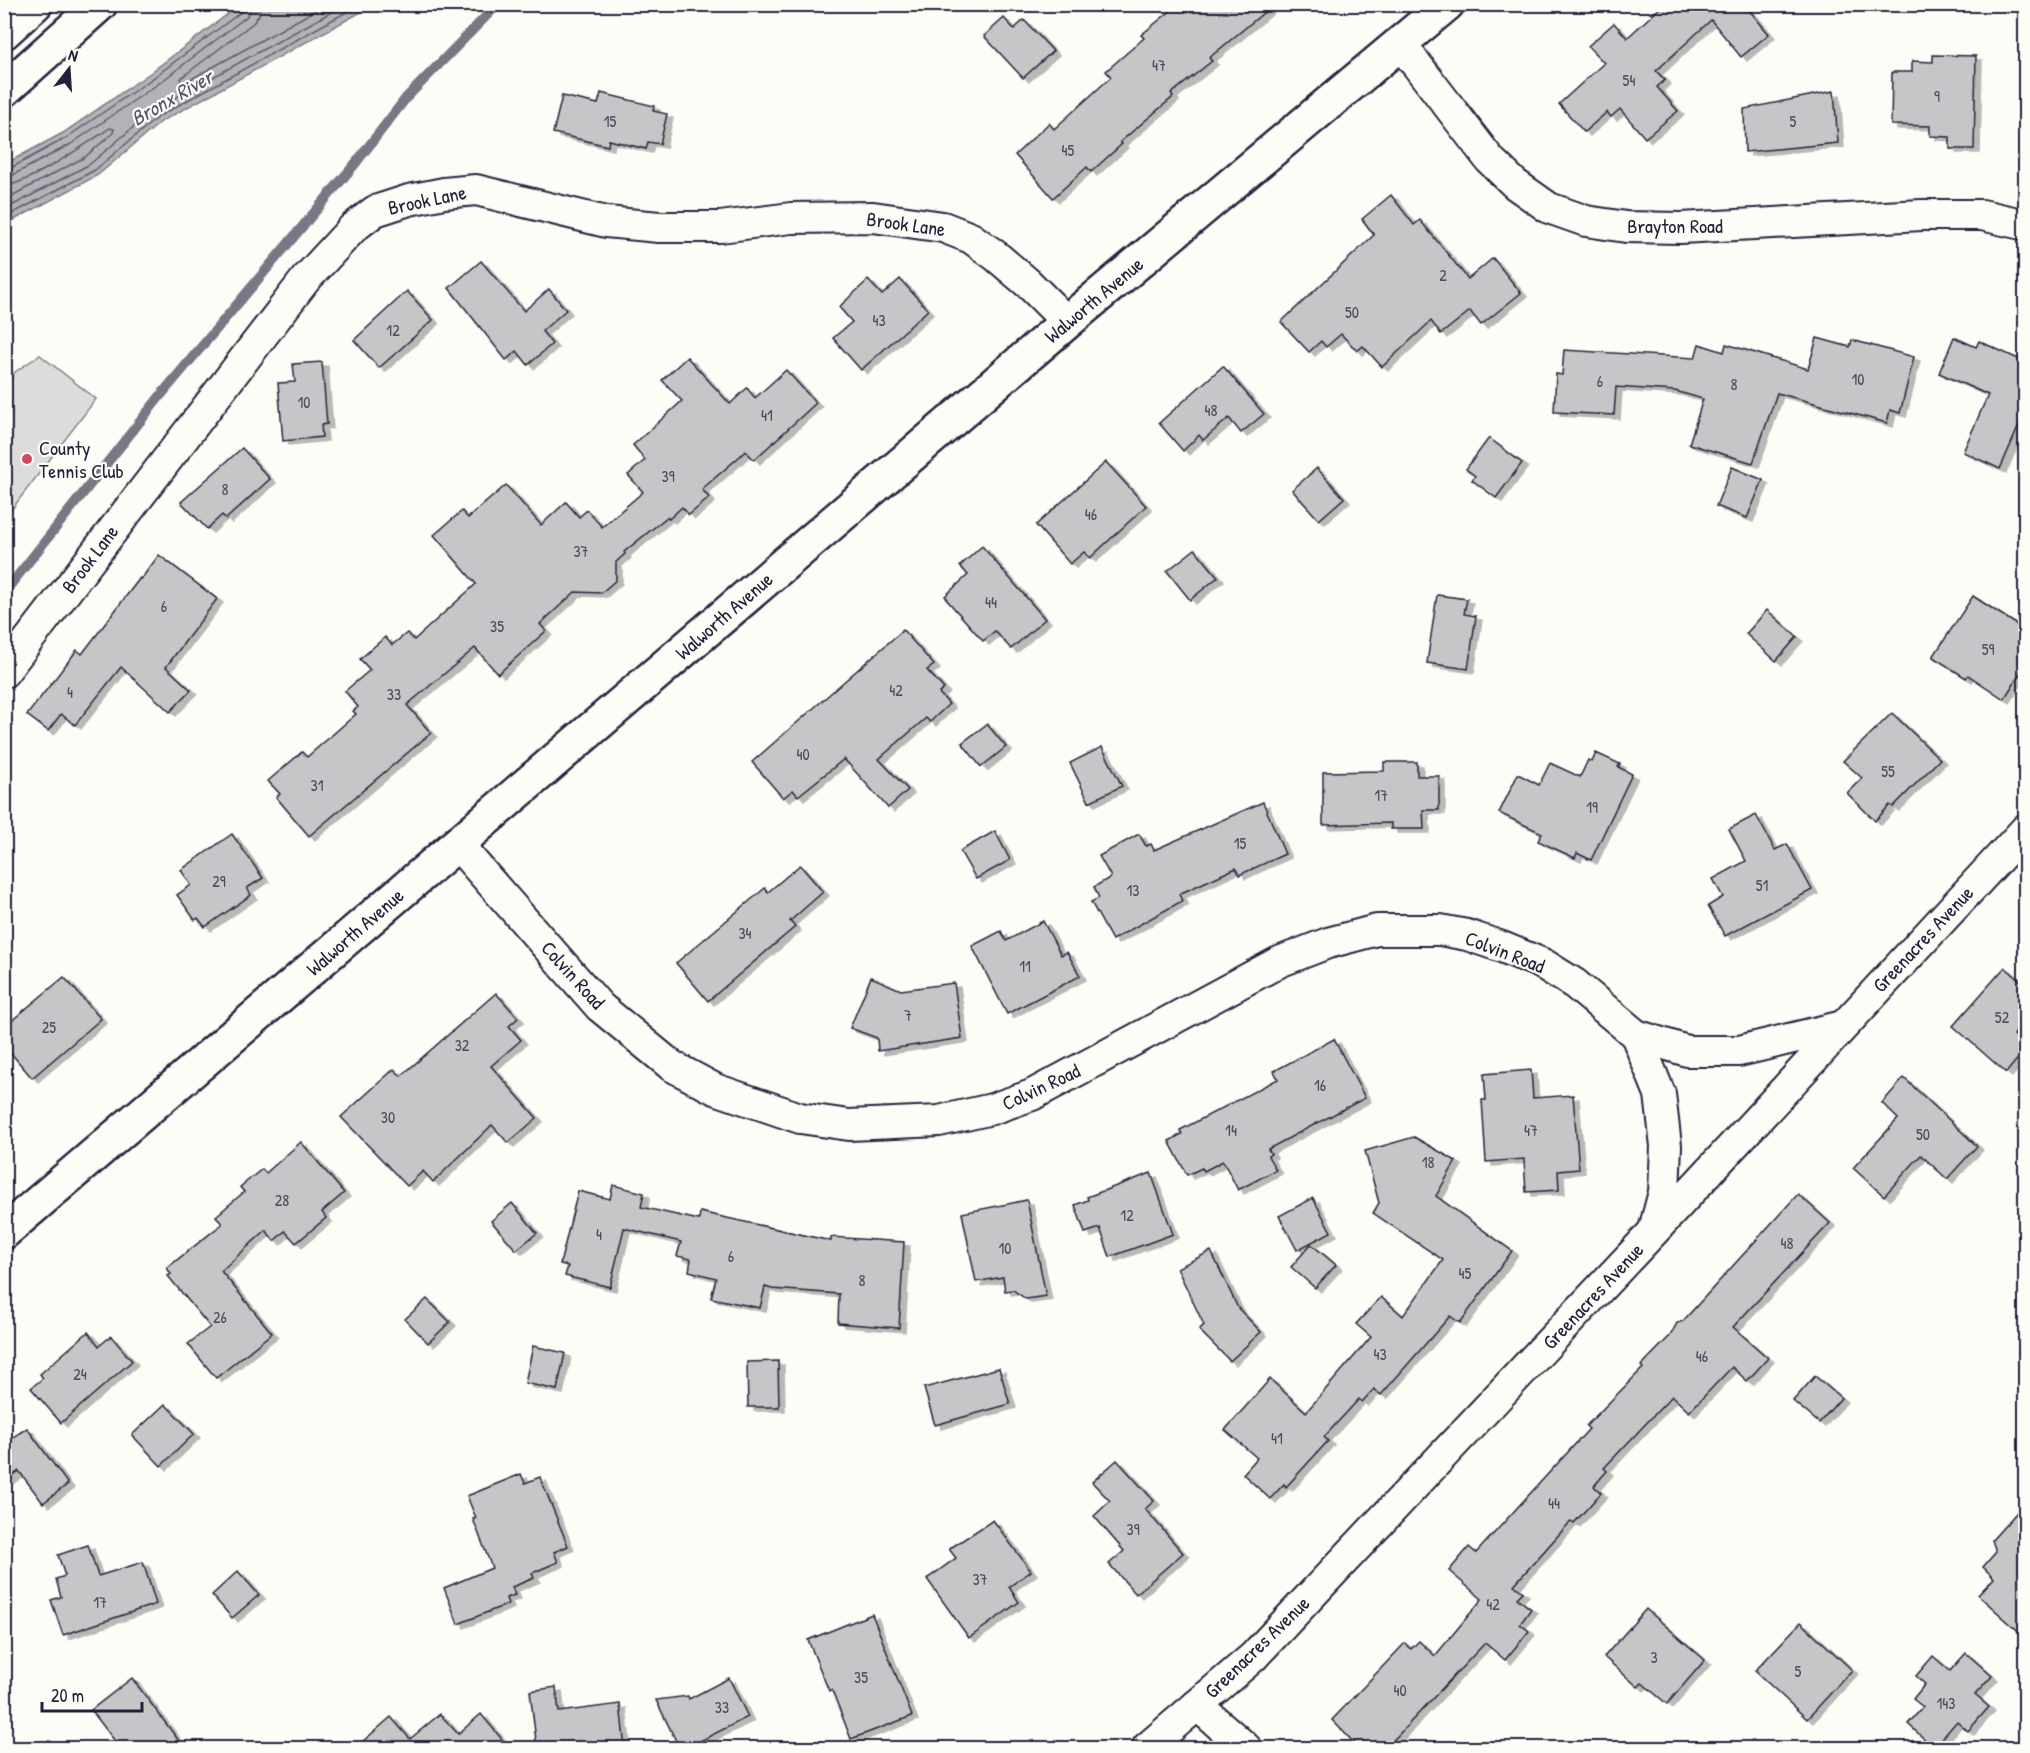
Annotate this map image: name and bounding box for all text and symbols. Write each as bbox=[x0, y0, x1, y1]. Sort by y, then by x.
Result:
north arrow bbox=[39, 39, 99, 99]
text: N bbox=[66, 43, 81, 67]
house number: 47 bbox=[1152, 54, 1166, 76]
water label: Bronx River bbox=[126, 61, 220, 133]
house number: 54 bbox=[1623, 69, 1635, 91]
house number: 9 bbox=[1934, 85, 1940, 107]
house number: 15 bbox=[604, 110, 617, 132]
house number: 5 bbox=[1790, 110, 1797, 132]
house number: 45 bbox=[1062, 139, 1075, 161]
street label: Brook Lane bbox=[385, 178, 468, 221]
street label: Brook Lane bbox=[865, 205, 947, 242]
street label: Brayton Road bbox=[1627, 212, 1723, 239]
street label: Walworth Avenue bbox=[1039, 250, 1149, 349]
house number: 2 bbox=[1439, 264, 1447, 286]
house number: 50 bbox=[1345, 301, 1359, 323]
house number: 43 bbox=[872, 309, 886, 331]
house number: 12 bbox=[386, 319, 400, 341]
house number: 10 bbox=[1852, 368, 1864, 390]
house number: 6 bbox=[1597, 370, 1603, 392]
house number: 8 bbox=[1731, 373, 1738, 395]
house number: 10 bbox=[298, 391, 310, 413]
house number: 48 bbox=[1205, 399, 1218, 421]
house number: 41 bbox=[761, 404, 773, 426]
place label: County Tennis Club bbox=[39, 434, 124, 484]
marker: County Tennis Club bbox=[20, 452, 34, 466]
house number: 39 bbox=[661, 465, 675, 487]
house number: 8 bbox=[222, 478, 229, 500]
house number: 46 bbox=[1085, 503, 1097, 525]
street label: Brook Lane bbox=[55, 519, 124, 598]
house number: 37 bbox=[573, 540, 589, 562]
street label: Walworth Avenue bbox=[669, 566, 778, 666]
house number: 44 bbox=[985, 591, 997, 613]
house number: 6 bbox=[161, 595, 167, 617]
house number: 35 bbox=[490, 615, 504, 637]
house number: 59 bbox=[1982, 638, 1994, 660]
house number: 42 bbox=[889, 679, 903, 701]
house number: 4 bbox=[67, 681, 73, 703]
house number: 33 bbox=[387, 683, 401, 705]
house number: 40 bbox=[796, 743, 810, 765]
house number: 55 bbox=[1881, 760, 1895, 782]
house number: 31 bbox=[311, 774, 324, 796]
house number: 17 bbox=[1374, 784, 1388, 806]
house number: 19 bbox=[1586, 796, 1598, 818]
house number: 15 bbox=[1234, 832, 1247, 854]
house number: 29 bbox=[212, 870, 226, 892]
house number: 51 bbox=[1756, 874, 1768, 896]
house number: 13 bbox=[1127, 879, 1139, 901]
street label: Greenacres Avenue bbox=[1866, 879, 1979, 998]
street label: Walworth Avenue bbox=[300, 882, 409, 982]
house number: 34 bbox=[738, 922, 752, 944]
street label: Colvin Road bbox=[1461, 924, 1549, 979]
street label: Colvin Road bbox=[535, 935, 611, 1015]
house number: 11 bbox=[1019, 955, 1031, 977]
house number: 7 bbox=[904, 1004, 912, 1026]
house number: 52 bbox=[1995, 1006, 2010, 1028]
house number: 25 bbox=[42, 1016, 56, 1038]
house number: 32 bbox=[455, 1034, 470, 1056]
street label: Colvin Road bbox=[997, 1057, 1084, 1116]
house number: 16 bbox=[1314, 1074, 1326, 1096]
house number: 30 bbox=[381, 1106, 395, 1128]
house number: 14 bbox=[1225, 1119, 1237, 1141]
house number: 47 bbox=[1524, 1119, 1538, 1141]
house number: 50 bbox=[1916, 1123, 1930, 1145]
house number: 18 bbox=[1422, 1151, 1434, 1173]
house number: 28 bbox=[275, 1189, 289, 1211]
house number: 12 bbox=[1120, 1204, 1134, 1226]
house number: 4 bbox=[596, 1223, 602, 1245]
house number: 48 bbox=[1781, 1232, 1794, 1254]
street label: Greenacres Avenue bbox=[1536, 1236, 1649, 1355]
house number: 10 bbox=[999, 1237, 1011, 1259]
house number: 6 bbox=[728, 1245, 734, 1267]
house number: 45 bbox=[1459, 1262, 1472, 1284]
house number: 8 bbox=[859, 1269, 866, 1291]
house number: 26 bbox=[213, 1306, 227, 1328]
house number: 43 bbox=[1373, 1343, 1387, 1365]
house number: 46 bbox=[1696, 1345, 1708, 1367]
house number: 24 bbox=[73, 1363, 87, 1385]
house number: 41 bbox=[1271, 1427, 1283, 1449]
house number: 44 bbox=[1548, 1492, 1560, 1514]
house number: 39 bbox=[1126, 1518, 1140, 1540]
house number: 37 bbox=[972, 1568, 988, 1590]
street label: Greenacres Avenue bbox=[1198, 1589, 1315, 1704]
house number: 17 bbox=[93, 1591, 107, 1613]
house number: 42 bbox=[1486, 1593, 1500, 1615]
house number: 3 bbox=[1650, 1646, 1658, 1668]
house number: 5 bbox=[1795, 1660, 1802, 1682]
house number: 35 bbox=[854, 1666, 868, 1688]
scale bar bbox=[42, 1675, 142, 1713]
house number: 40 bbox=[1393, 1679, 1407, 1701]
text: 20 m bbox=[51, 1683, 84, 1708]
house number: 143 bbox=[1937, 1692, 1955, 1714]
house number: 33 bbox=[715, 1696, 729, 1718]

